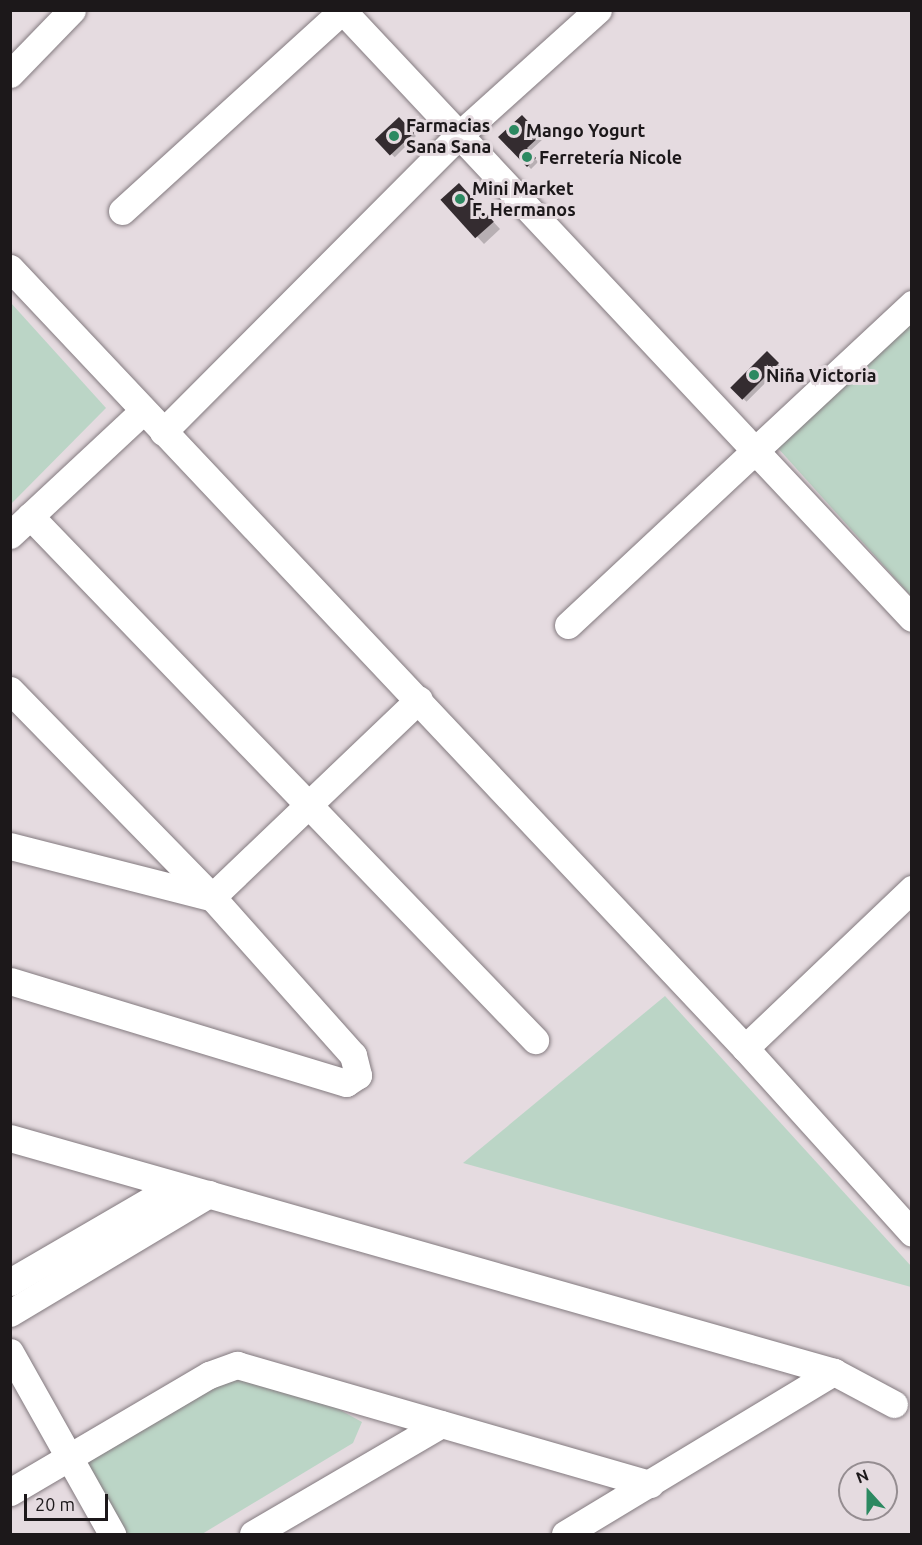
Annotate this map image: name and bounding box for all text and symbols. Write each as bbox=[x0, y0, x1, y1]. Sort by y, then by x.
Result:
place label: Farmacias Sana Sana bbox=[406, 115, 491, 158]
place label: Mango Yogurt bbox=[526, 119, 645, 141]
marker: Mango Yogurt bbox=[507, 123, 521, 137]
marker: Farmacias Sana Sana bbox=[387, 129, 401, 143]
place label: Ferretería Nicole bbox=[539, 146, 682, 168]
marker: Ferretería Nicole bbox=[520, 150, 534, 164]
place label: Mini Market F. Hermanos bbox=[472, 178, 576, 220]
marker: Mini Market F. Hermanos bbox=[453, 192, 467, 206]
place label: Niña Victoria bbox=[766, 364, 877, 386]
marker: Niña Victoria bbox=[747, 368, 761, 382]
north arrow bbox=[838, 1461, 898, 1521]
text: N bbox=[853, 1466, 871, 1487]
scale bar bbox=[27, 1482, 111, 1520]
text: 20 m bbox=[35, 1494, 75, 1514]

